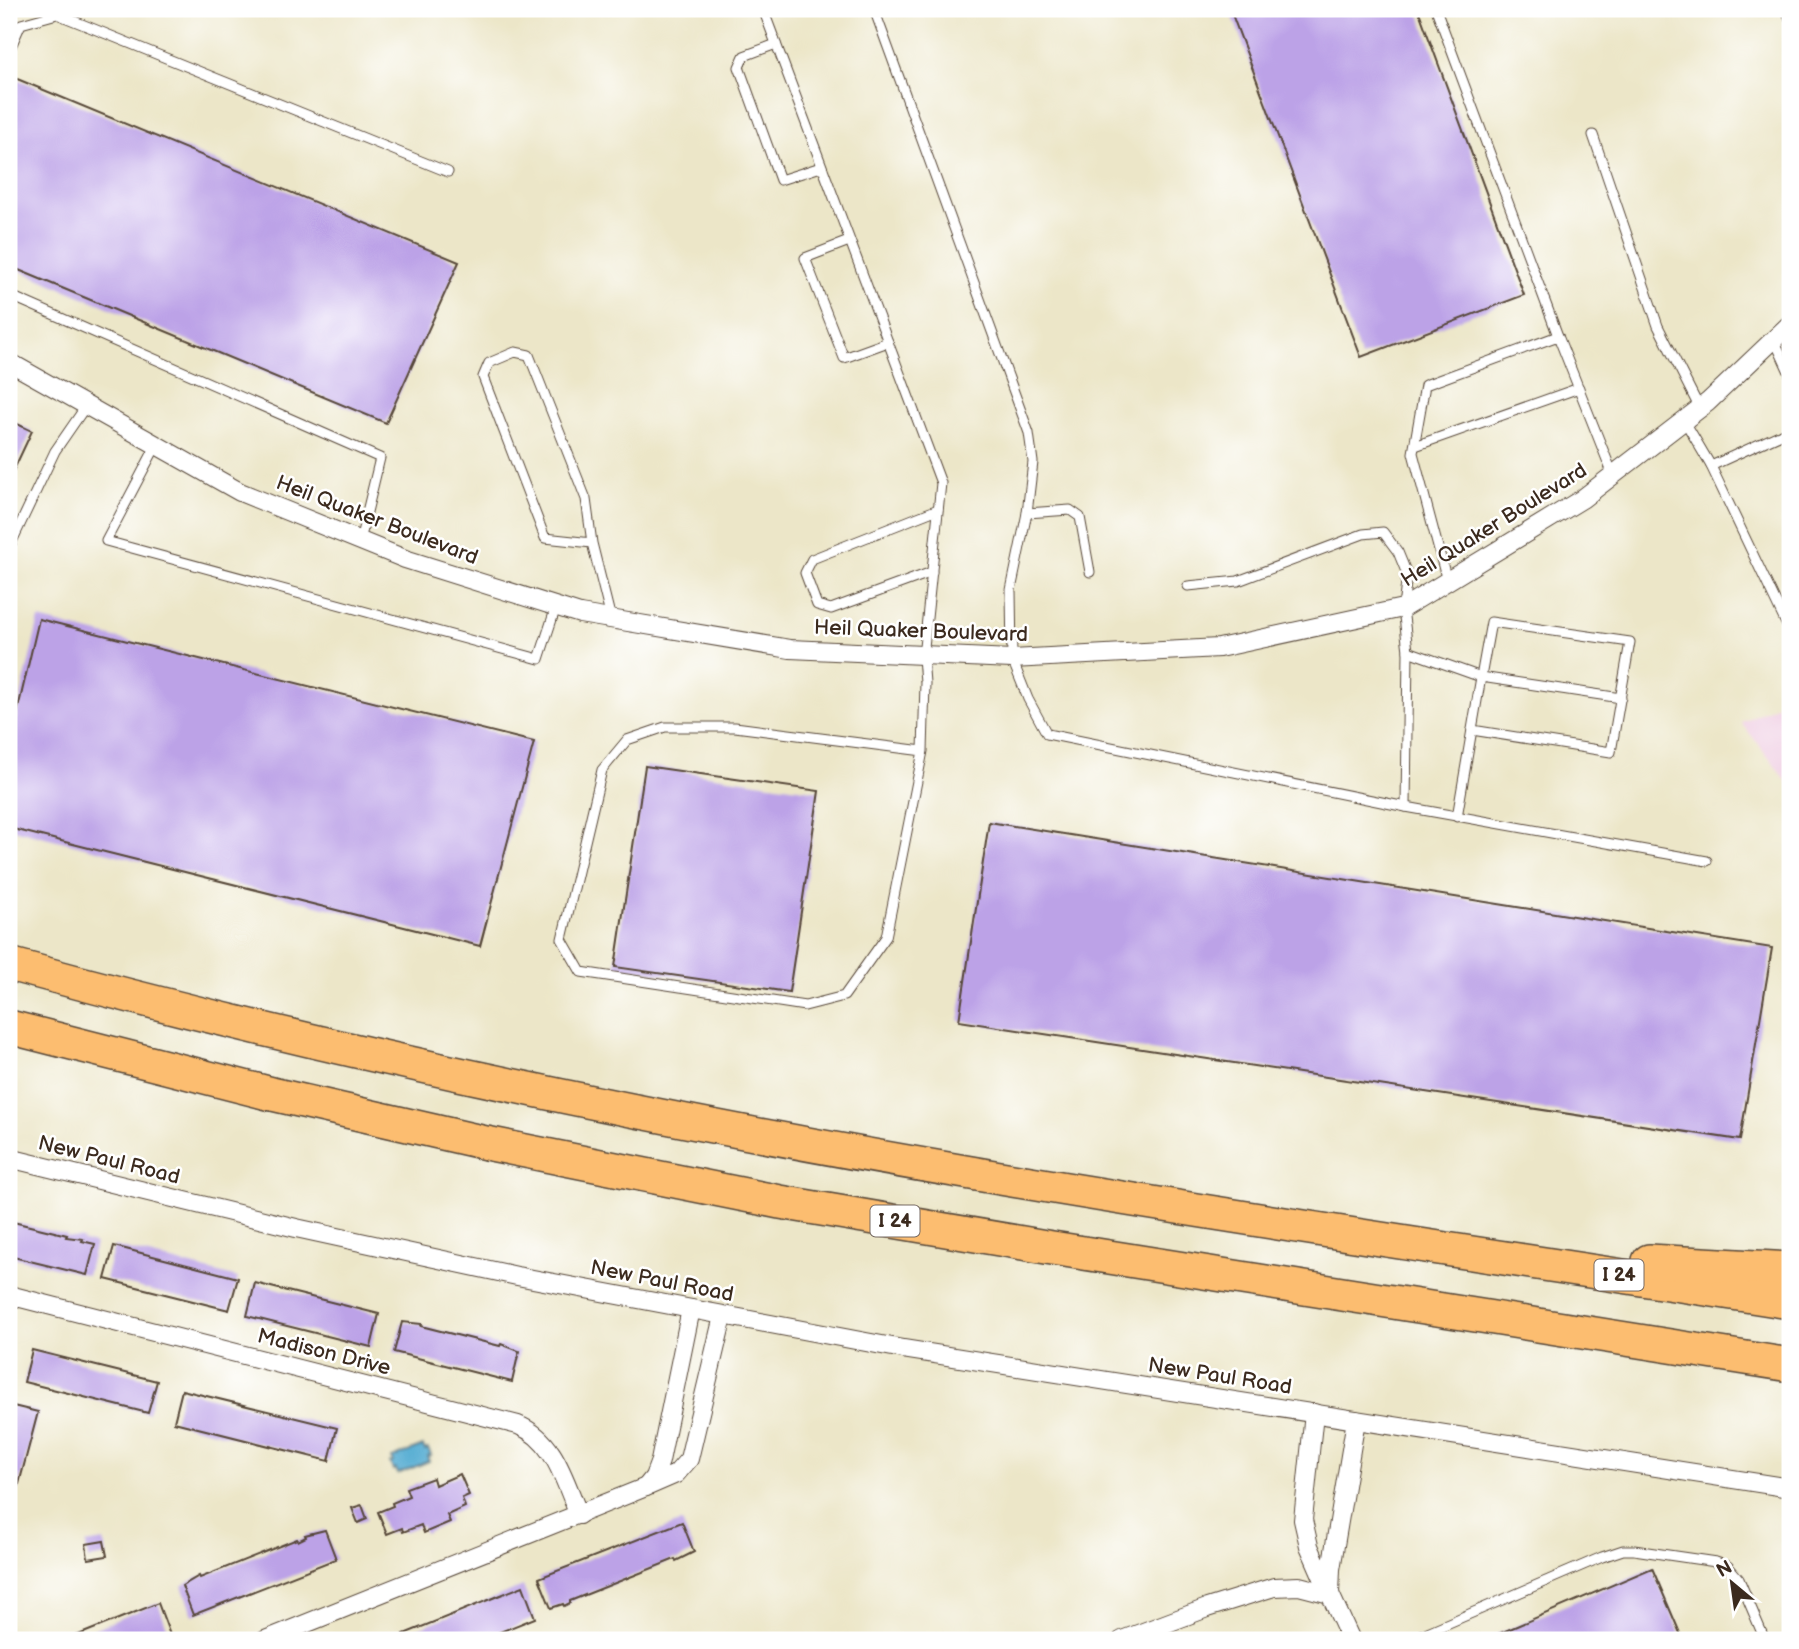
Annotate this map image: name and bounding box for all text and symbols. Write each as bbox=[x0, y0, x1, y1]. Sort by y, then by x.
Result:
street label: Heil Quaker Boulevard bbox=[1397, 458, 1591, 592]
street label: Heil Quaker Boulevard bbox=[273, 470, 481, 570]
street label: Heil Quaker Boulevard bbox=[814, 615, 1028, 647]
street label: New Paul Road bbox=[36, 1130, 182, 1190]
road number: I 24 bbox=[870, 1205, 920, 1236]
street label: New Paul Road bbox=[588, 1255, 736, 1307]
road number: I 24 bbox=[1594, 1260, 1644, 1290]
street label: Madison Drive bbox=[255, 1323, 393, 1381]
street label: New Paul Road bbox=[1146, 1352, 1294, 1400]
north arrow bbox=[1698, 1548, 1768, 1618]
text: N bbox=[1713, 1556, 1736, 1583]

